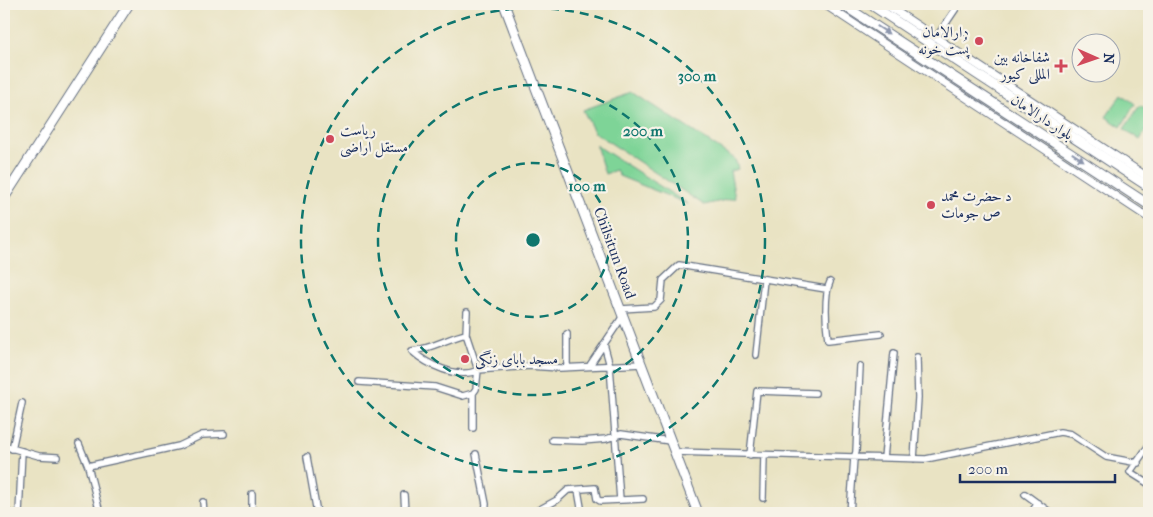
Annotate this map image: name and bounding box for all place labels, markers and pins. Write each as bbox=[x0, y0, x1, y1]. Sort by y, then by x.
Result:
place label: دارالامان پُست خونه bbox=[918, 23, 970, 59]
marker: دارالامان پُست خونه bbox=[973, 35, 985, 47]
place label: شفاخانه بین المللی کیور bbox=[994, 48, 1050, 85]
marker: شفاخانه بین المللی کیور bbox=[1054, 59, 1068, 73]
place label: ریاست مستقل اراضی bbox=[340, 121, 408, 158]
marker: ریاست مستقل اراضی bbox=[324, 133, 336, 145]
place label: د حضرت محمد ص جومات bbox=[941, 187, 1012, 222]
marker: د حضرت محمد ص جومات bbox=[925, 199, 937, 211]
centre of rings bbox=[524, 231, 542, 249]
place label: مسجد بابای زنگی bbox=[475, 350, 558, 370]
marker: مسجد بابای زنگی bbox=[459, 353, 471, 365]

